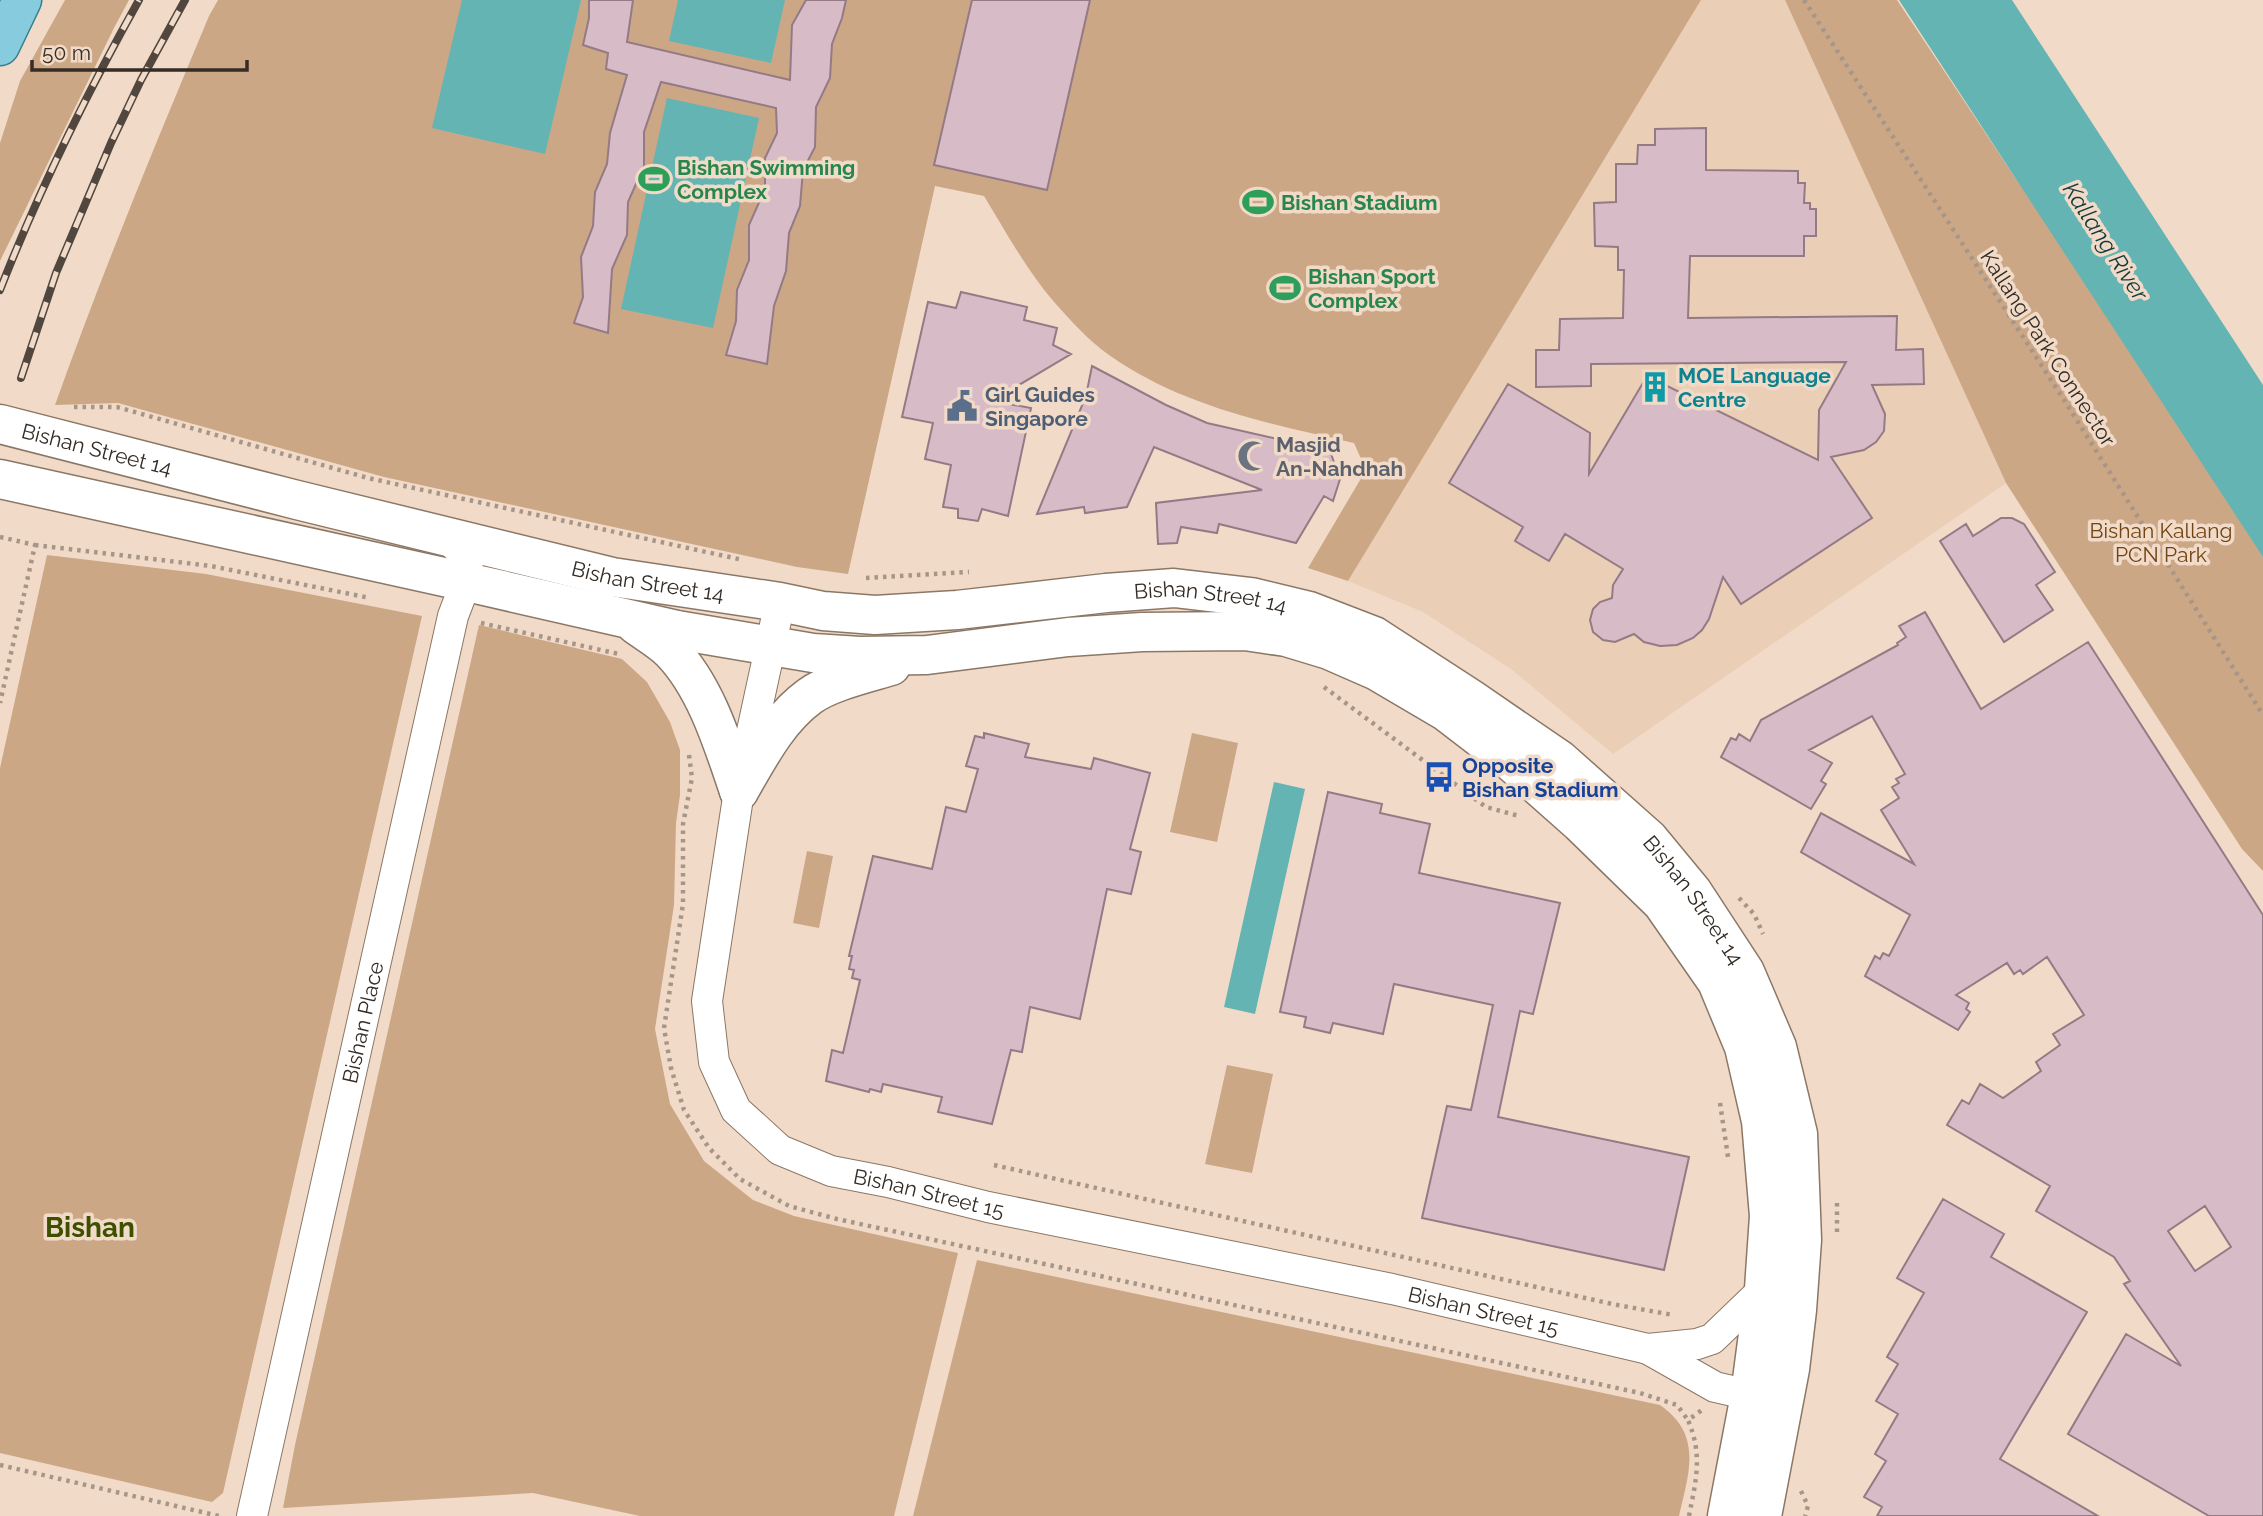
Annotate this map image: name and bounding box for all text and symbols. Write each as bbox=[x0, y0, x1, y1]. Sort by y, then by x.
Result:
scale bar bbox=[32, 28, 247, 72]
text: 50 m bbox=[42, 40, 91, 65]
place label: Bishan Swimming Complex bbox=[677, 155, 855, 204]
sports icon: Bishan Swimming Complex bbox=[637, 162, 671, 196]
water label: Kallang River bbox=[2058, 177, 2155, 306]
sports icon: Bishan Stadium bbox=[1241, 185, 1275, 219]
place label: Bishan Stadium bbox=[1281, 190, 1438, 215]
street label: Kallang Park Connector bbox=[1975, 245, 2121, 451]
place label: Bishan Sport Complex bbox=[1308, 264, 1436, 313]
sports icon: Bishan Sport Complex bbox=[1268, 271, 1302, 305]
place label: MOE Language Centre bbox=[1678, 363, 1831, 412]
building icon: MOE Language Centre bbox=[1638, 370, 1672, 404]
place label: Girl Guides Singapore bbox=[985, 382, 1095, 431]
public building icon: Girl Guides Singapore bbox=[945, 389, 979, 423]
street label: Bishan Street 14 bbox=[19, 418, 175, 480]
place label: Masjid An-Nahdhah bbox=[1276, 432, 1403, 481]
mosque icon: Masjid An-Nahdhah bbox=[1236, 439, 1270, 473]
park label: Bishan Kallang PCN Park bbox=[2089, 518, 2233, 567]
street label: Bishan Street 14 bbox=[569, 555, 726, 606]
street label: Bishan Street 14 bbox=[1133, 575, 1289, 618]
place label: Opposite Bishan Stadium bbox=[1462, 753, 1619, 802]
bus stop icon: Opposite Bishan Stadium bbox=[1422, 760, 1456, 794]
street label: Bishan Street 14 bbox=[1638, 830, 1749, 969]
street label: Bishan Place bbox=[337, 959, 388, 1085]
street label: Bishan Street 15 bbox=[852, 1163, 1006, 1222]
district label: Bishan bbox=[45, 1211, 135, 1244]
street label: Bishan Street 15 bbox=[1406, 1281, 1561, 1340]

